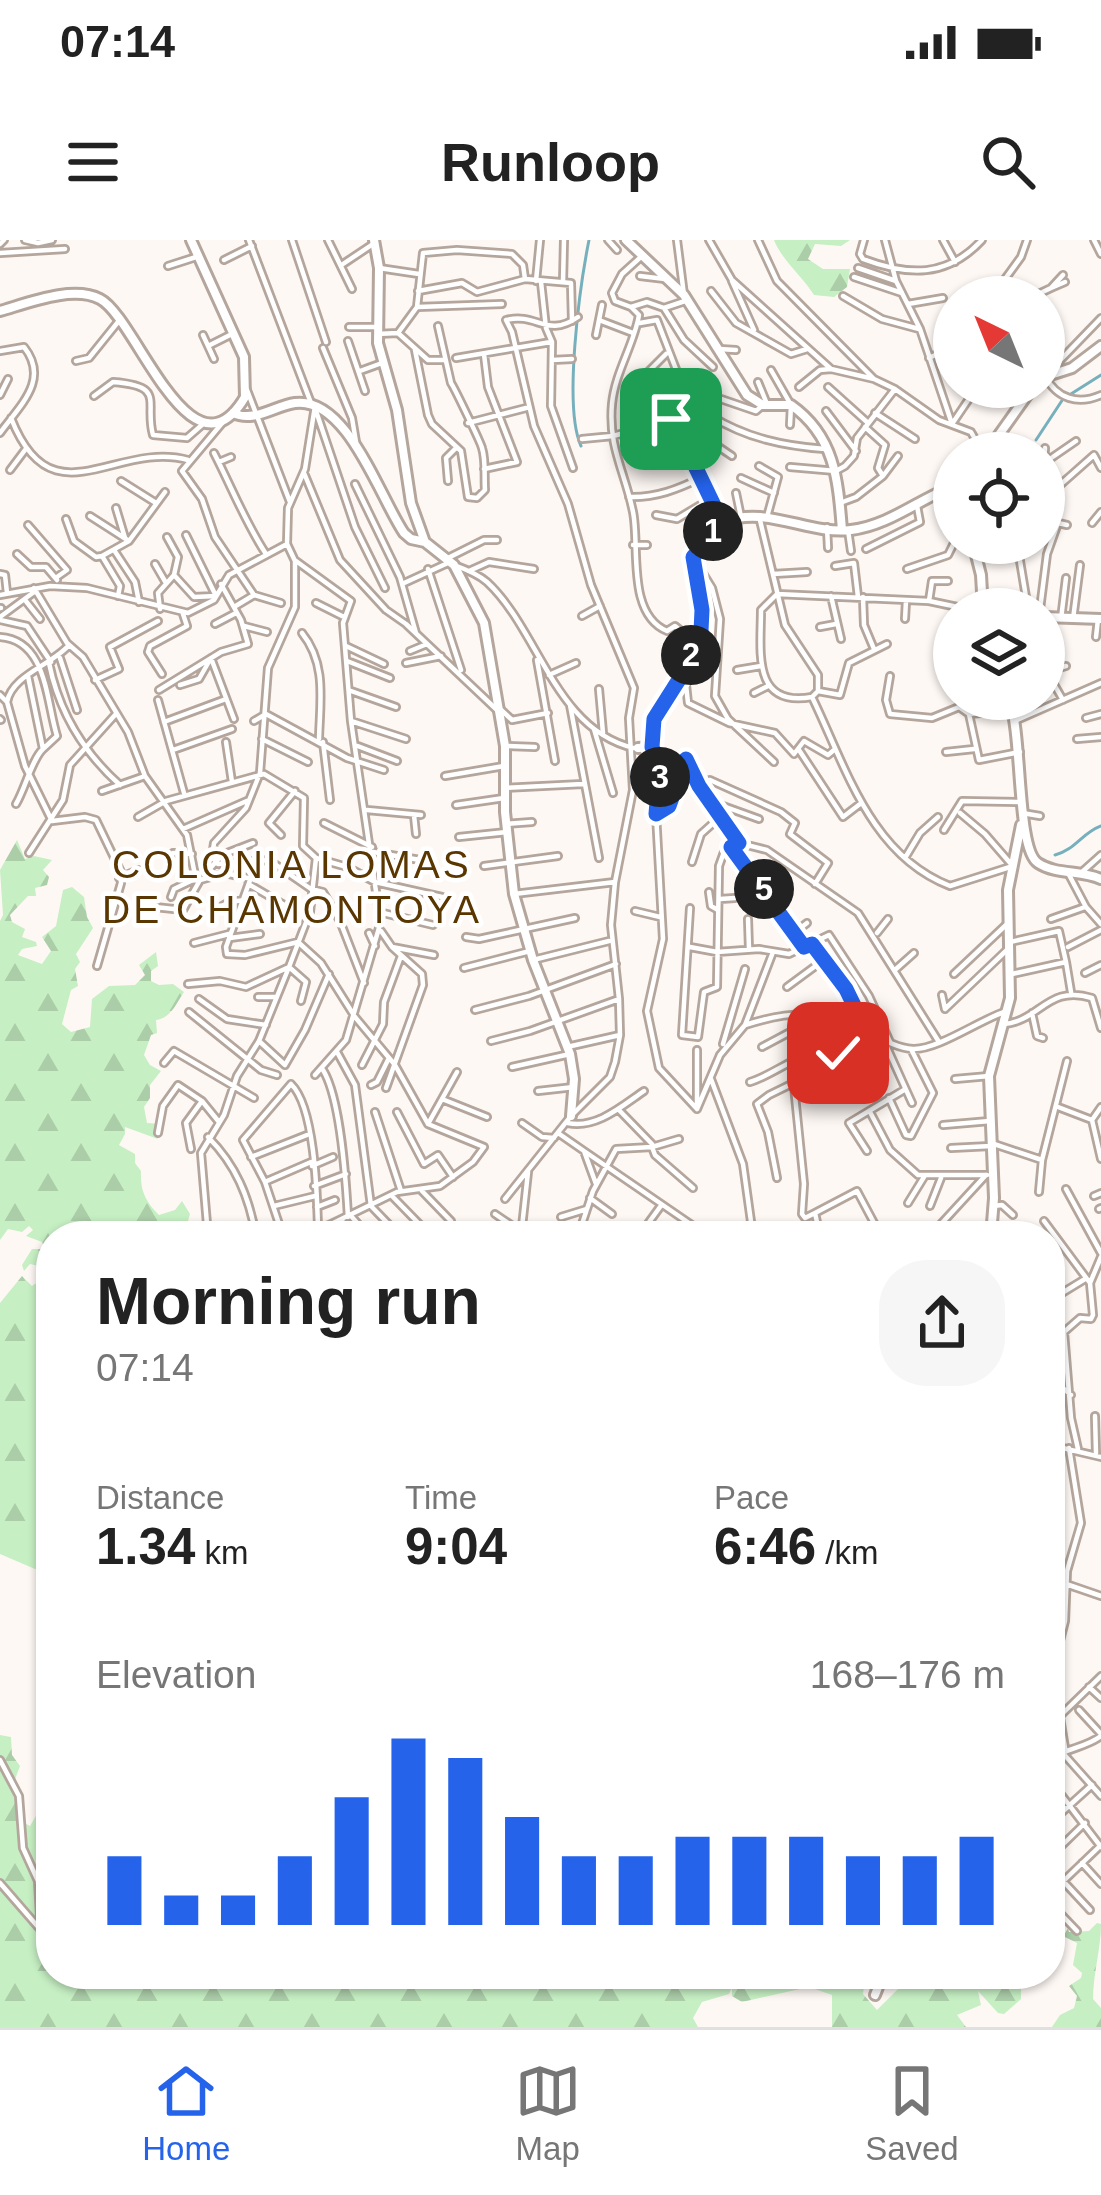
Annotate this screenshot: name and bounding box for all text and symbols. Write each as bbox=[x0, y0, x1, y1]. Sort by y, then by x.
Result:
text: 07:14 bbox=[60, 16, 175, 67]
icon: menu bbox=[60, 129, 126, 195]
icon: search bbox=[975, 129, 1041, 195]
text: Runloop bbox=[441, 132, 660, 192]
north arrow bbox=[933, 276, 1065, 408]
map controls bbox=[933, 276, 1065, 720]
pin bbox=[620, 368, 722, 470]
icon: arrive bbox=[638, 386, 704, 452]
button: locate bbox=[933, 432, 1065, 564]
pin: 1 bbox=[683, 501, 743, 561]
text: 1 bbox=[704, 512, 722, 549]
button: layers bbox=[933, 588, 1065, 720]
pin: 2 bbox=[661, 625, 721, 685]
text: 2 bbox=[682, 636, 700, 673]
pin: 3 bbox=[630, 747, 690, 807]
text: 3 bbox=[651, 758, 669, 795]
district label: COLONIA LOMAS DE CHAMONTOYA bbox=[102, 843, 482, 931]
pin: 5 bbox=[734, 859, 794, 919]
text: 5 bbox=[755, 870, 773, 907]
pin bbox=[787, 1002, 889, 1104]
icon: check bbox=[805, 1020, 871, 1086]
button: share bbox=[879, 1260, 1005, 1386]
text: Morning run bbox=[96, 1264, 481, 1338]
text: 07:14 bbox=[96, 1346, 194, 1389]
text: Distance bbox=[96, 1479, 224, 1516]
text: Time bbox=[405, 1479, 477, 1516]
text: Pace bbox=[714, 1479, 789, 1516]
text: 1.34 bbox=[96, 1518, 195, 1575]
text: 9:04 bbox=[405, 1518, 507, 1575]
text: 6:46 bbox=[714, 1518, 816, 1575]
text: km bbox=[195, 1534, 248, 1571]
text: /km bbox=[816, 1534, 878, 1571]
text: Elevation bbox=[96, 1653, 256, 1696]
text: 168–176 m bbox=[810, 1653, 1005, 1696]
tab: Home bbox=[142, 2058, 230, 2168]
tab: Map bbox=[515, 2058, 581, 2168]
tab: Saved bbox=[865, 2058, 959, 2168]

